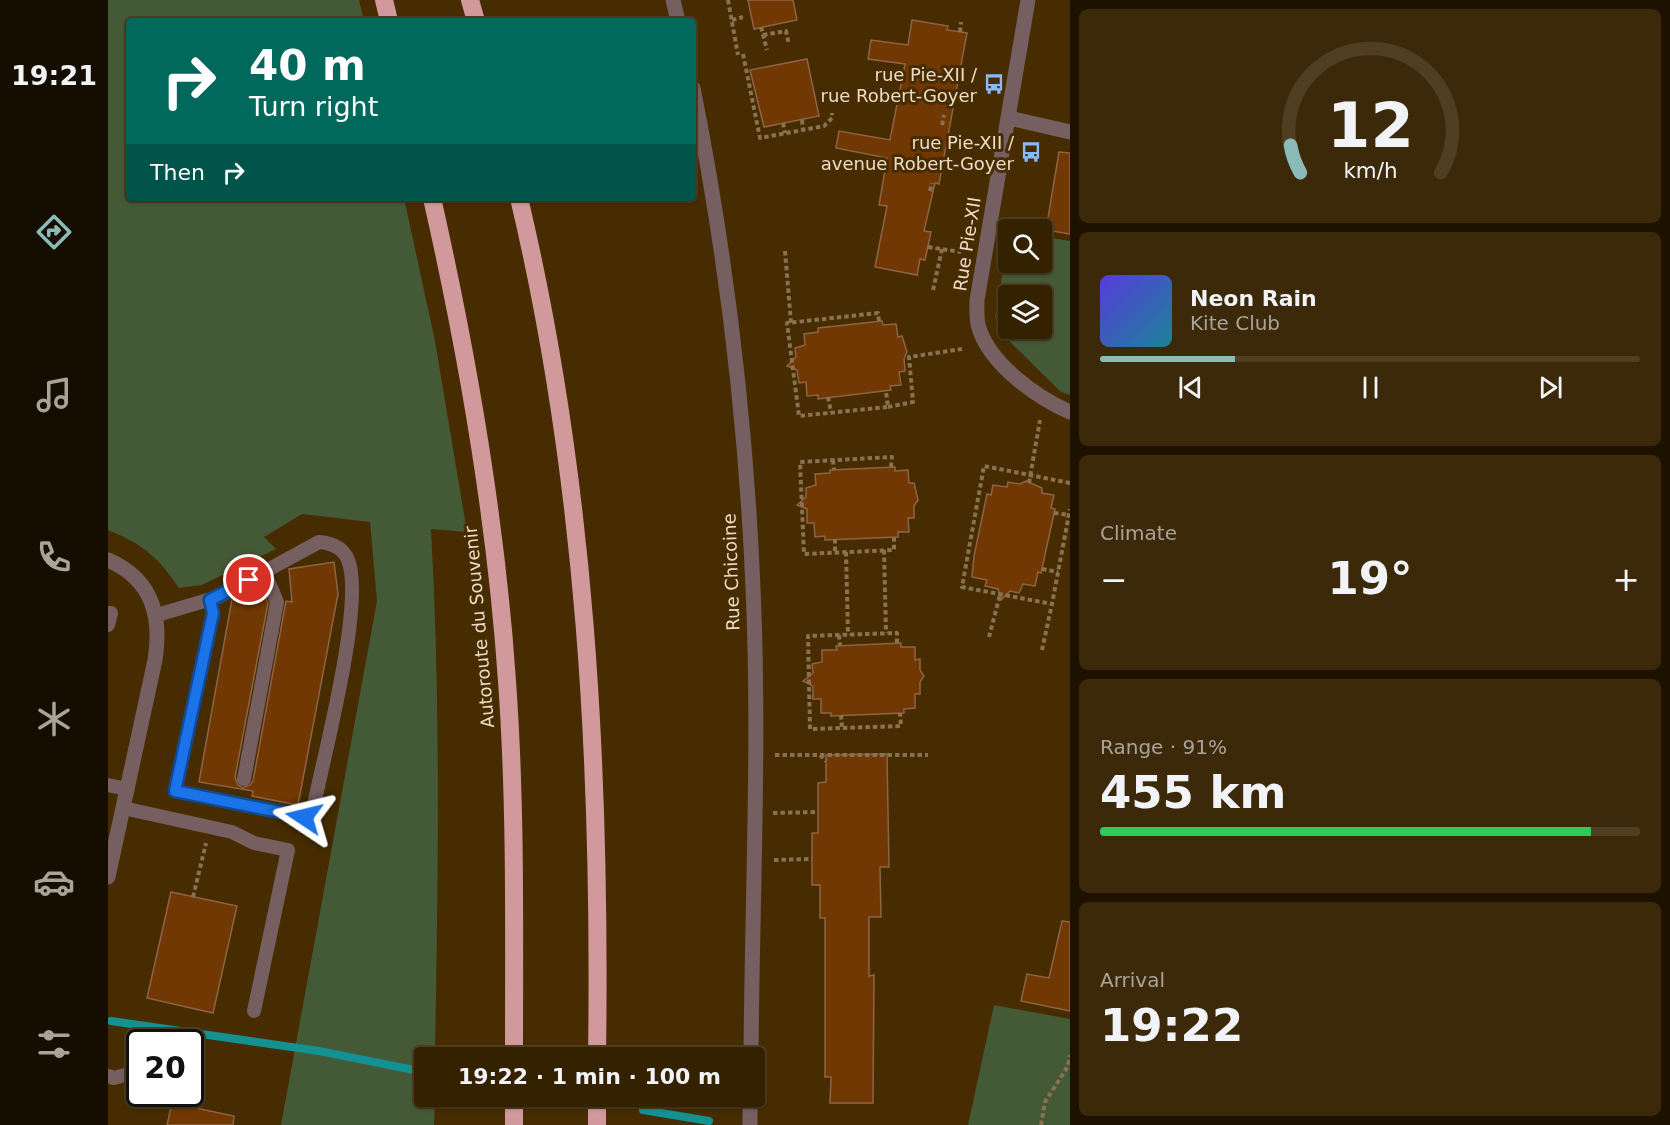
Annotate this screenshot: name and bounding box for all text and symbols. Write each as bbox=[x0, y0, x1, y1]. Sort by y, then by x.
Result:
text: 40 m bbox=[249, 41, 366, 90]
icon: right bbox=[150, 42, 228, 120]
text: 19:21 bbox=[11, 60, 97, 91]
place label: rue Pie-XII / rue Robert-Goyer bbox=[820, 64, 978, 106]
bus stop icon: rue Pie-XII / rue Robert-Goyer bbox=[982, 72, 1006, 96]
text: 12 bbox=[1327, 89, 1413, 162]
text: Turn right bbox=[249, 91, 378, 122]
place label: rue Pie-XII / avenue Robert-Goyer bbox=[821, 132, 1015, 174]
bus stop icon: rue Pie-XII / avenue Robert-Goyer bbox=[1019, 140, 1043, 164]
icon: right bbox=[217, 156, 250, 189]
text: km/h bbox=[1343, 158, 1397, 183]
text: Then bbox=[150, 160, 205, 185]
street label: Rue Pie-XII bbox=[949, 195, 985, 293]
icon: directions bbox=[33, 211, 75, 253]
map controls bbox=[998, 219, 1052, 339]
button: search bbox=[998, 219, 1052, 273]
button: layers bbox=[998, 285, 1052, 339]
text: Neon Rain bbox=[1190, 286, 1317, 311]
text: Kite Club bbox=[1190, 311, 1280, 335]
icon: previous bbox=[1174, 371, 1207, 404]
icon: pause bbox=[1354, 371, 1387, 404]
icon: next bbox=[1534, 371, 1567, 404]
icon: music bbox=[33, 374, 75, 416]
street label: Rue Chicoine bbox=[718, 513, 744, 631]
text: Climate bbox=[1100, 521, 1177, 545]
street label: Autoroute du Souvenir bbox=[460, 524, 498, 729]
icon: phone bbox=[33, 536, 75, 578]
text: 19° bbox=[1327, 552, 1413, 605]
pin bbox=[223, 554, 274, 605]
text: − bbox=[1100, 560, 1128, 599]
text: + bbox=[1612, 560, 1640, 599]
icon: arrive bbox=[232, 563, 265, 596]
icon: climate bbox=[33, 698, 75, 740]
text: Range · 91% bbox=[1100, 735, 1227, 759]
text: 455 km bbox=[1100, 766, 1286, 819]
position arrow bbox=[272, 785, 336, 849]
icon: car bbox=[33, 861, 75, 903]
text: Arrival bbox=[1100, 968, 1165, 992]
text: 19:22 bbox=[1100, 999, 1243, 1052]
icon: filters bbox=[33, 1023, 75, 1065]
speed limit sign: 20 bbox=[126, 1029, 204, 1107]
text: 19:22 · 1 min · 100 m bbox=[458, 1064, 721, 1089]

